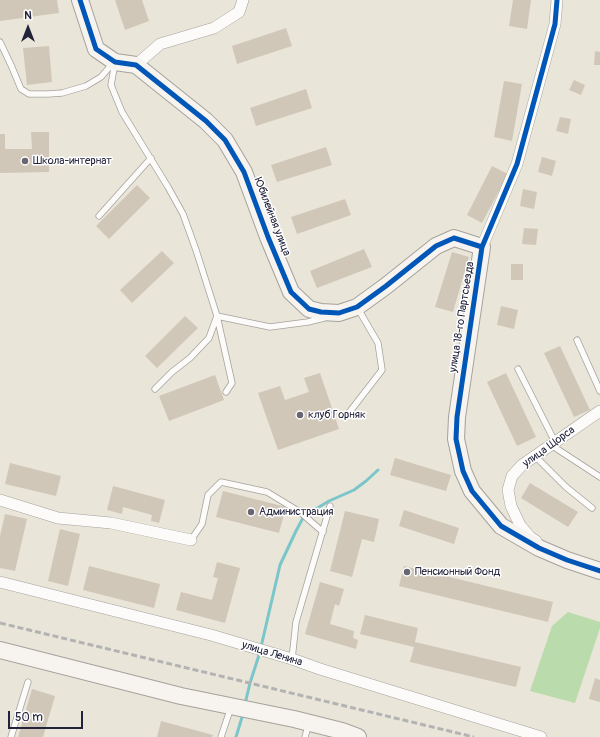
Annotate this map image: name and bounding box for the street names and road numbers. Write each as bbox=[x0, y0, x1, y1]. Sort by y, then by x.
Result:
street label: Юбилейная улица bbox=[251, 176, 293, 258]
street label: улица 18-го Партсьезда bbox=[447, 261, 477, 373]
street label: улица Щорса bbox=[520, 424, 578, 470]
street label: улица Ленина bbox=[240, 639, 304, 669]

